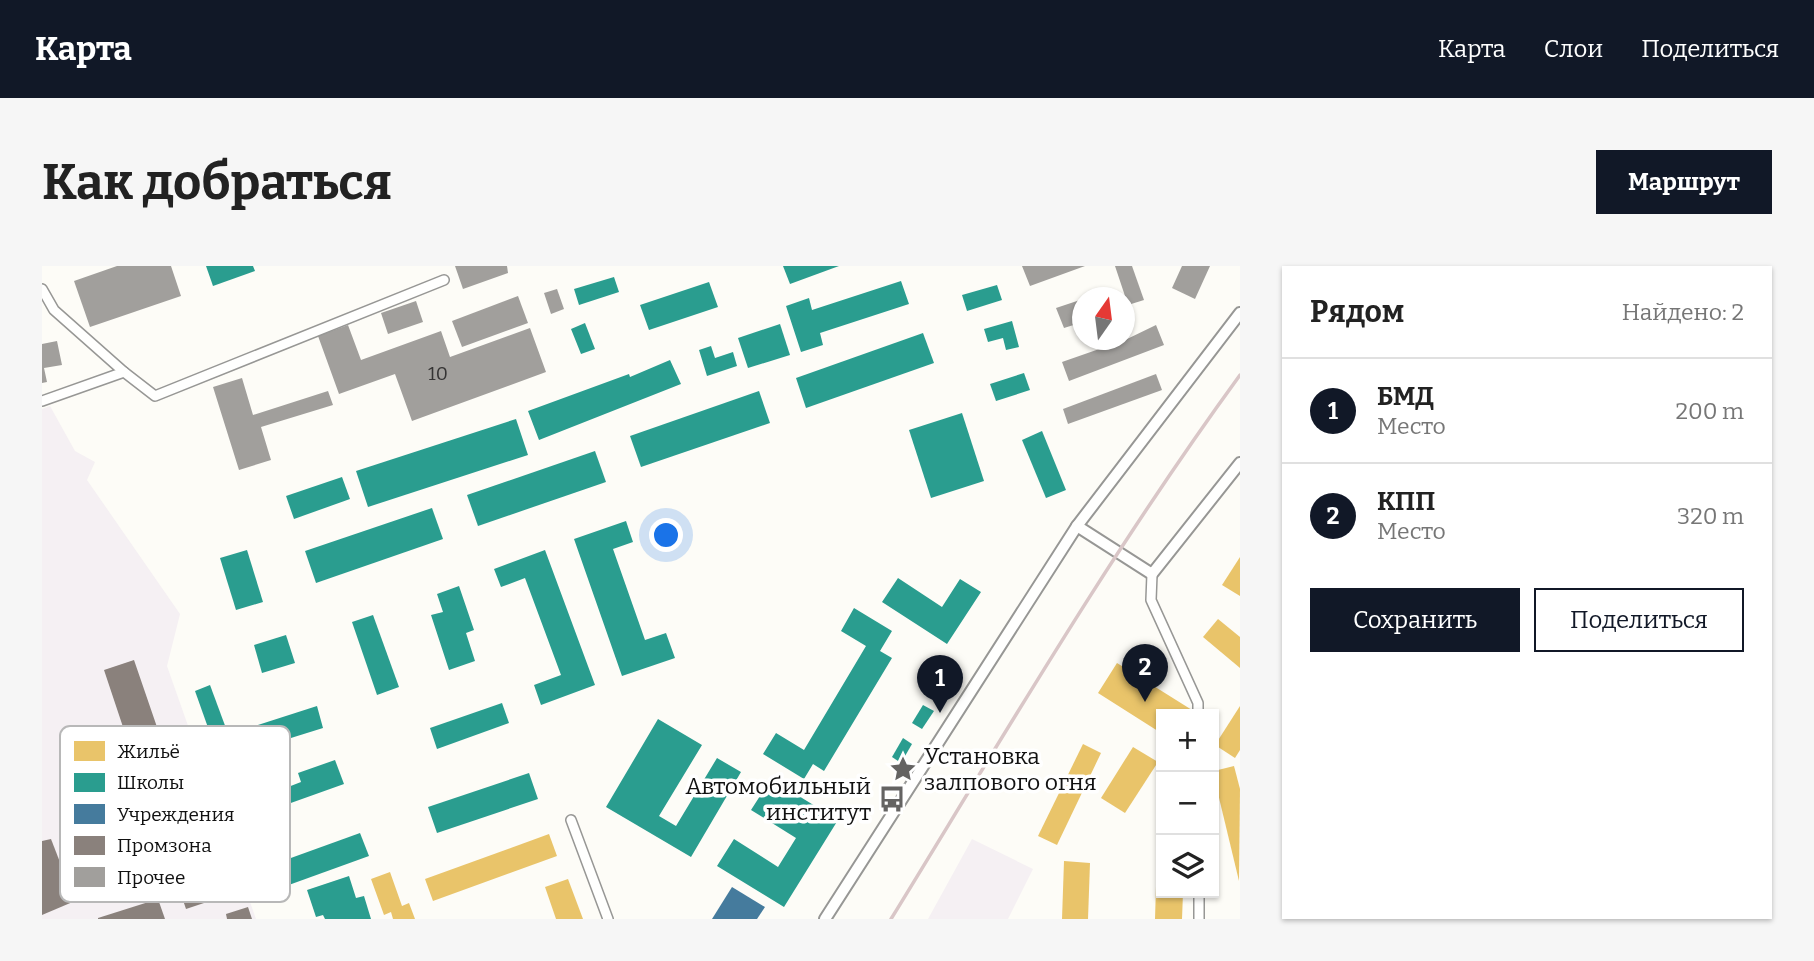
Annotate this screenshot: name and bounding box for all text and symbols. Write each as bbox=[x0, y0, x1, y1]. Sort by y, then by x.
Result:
text: Карта bbox=[35, 29, 132, 69]
text: Карта bbox=[1438, 35, 1506, 63]
text: Слои bbox=[1544, 35, 1603, 63]
text: Поделиться bbox=[1641, 35, 1779, 63]
button: Маршрут bbox=[1596, 150, 1772, 214]
text: Как добраться bbox=[42, 153, 392, 212]
north arrow bbox=[1072, 287, 1135, 350]
text: Рядом bbox=[1310, 294, 1404, 330]
text: Найдено: 2 bbox=[1622, 298, 1744, 326]
house number: 10 bbox=[428, 362, 448, 385]
text: БМД bbox=[1377, 381, 1434, 412]
text: 1 bbox=[1328, 397, 1338, 425]
text: 200 m bbox=[1675, 397, 1744, 425]
text: Место bbox=[1377, 412, 1446, 440]
text: КПП bbox=[1377, 486, 1435, 517]
text: 2 bbox=[1327, 502, 1339, 530]
text: 320 m bbox=[1677, 502, 1744, 530]
text: Место bbox=[1377, 517, 1446, 545]
your location bbox=[649, 518, 683, 552]
button: Сохранить bbox=[1310, 588, 1520, 652]
button: Поделиться bbox=[1534, 588, 1744, 652]
pin: 2 bbox=[1122, 644, 1168, 702]
pin: 1 bbox=[917, 655, 963, 713]
map controls bbox=[1156, 709, 1219, 898]
button: + bbox=[1156, 709, 1219, 772]
legend bbox=[60, 726, 290, 902]
text: Жильё bbox=[117, 740, 180, 763]
place label: Установка залпового огня bbox=[924, 742, 1097, 796]
place icon: Установка залпового огня bbox=[888, 754, 918, 784]
text: Школы bbox=[117, 771, 184, 794]
place label: Автомобильный институт bbox=[685, 772, 871, 826]
button: − bbox=[1156, 772, 1219, 835]
bus stop icon: Автомобильный институт bbox=[877, 784, 907, 814]
text: Учреждения bbox=[117, 803, 234, 826]
text: Промзона bbox=[117, 834, 212, 857]
button: layers bbox=[1156, 835, 1219, 898]
text: Прочее bbox=[117, 866, 185, 889]

